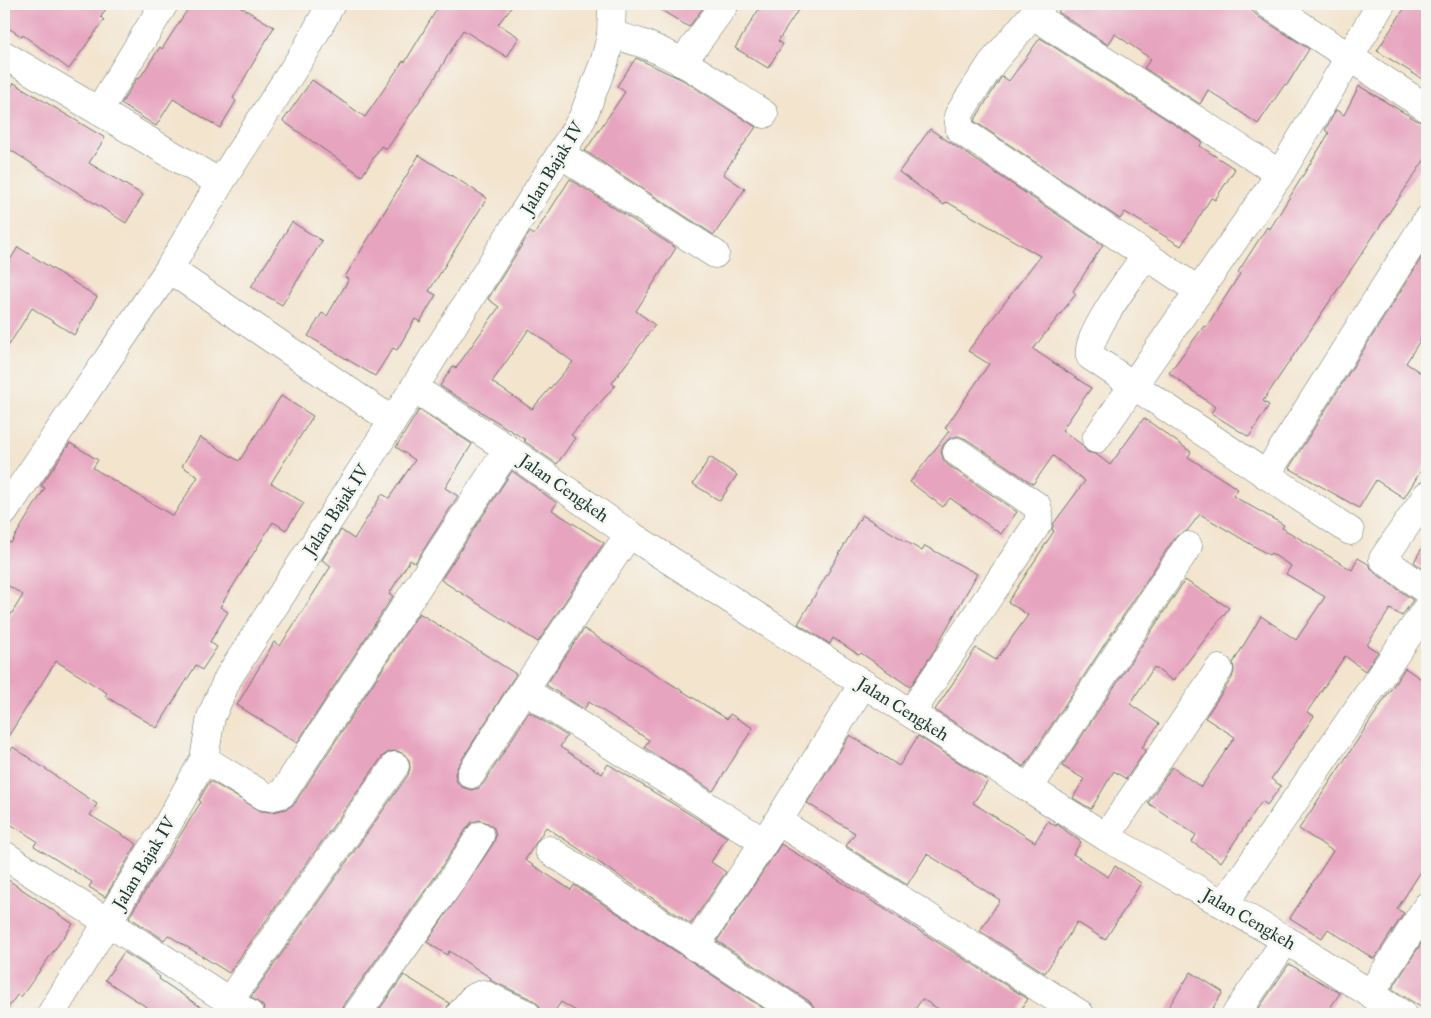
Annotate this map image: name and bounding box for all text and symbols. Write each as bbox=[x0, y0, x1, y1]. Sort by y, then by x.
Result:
street label: Jalan Bajak IV bbox=[515, 116, 590, 221]
street label: Jalan Cengkeh bbox=[513, 448, 613, 528]
street label: Jalan Bajak IV bbox=[297, 459, 375, 562]
street label: Jalan Cengkeh bbox=[851, 671, 953, 747]
street label: Jalan Bajak IV bbox=[107, 811, 182, 916]
street label: Jalan Cengkeh bbox=[1196, 882, 1300, 955]

